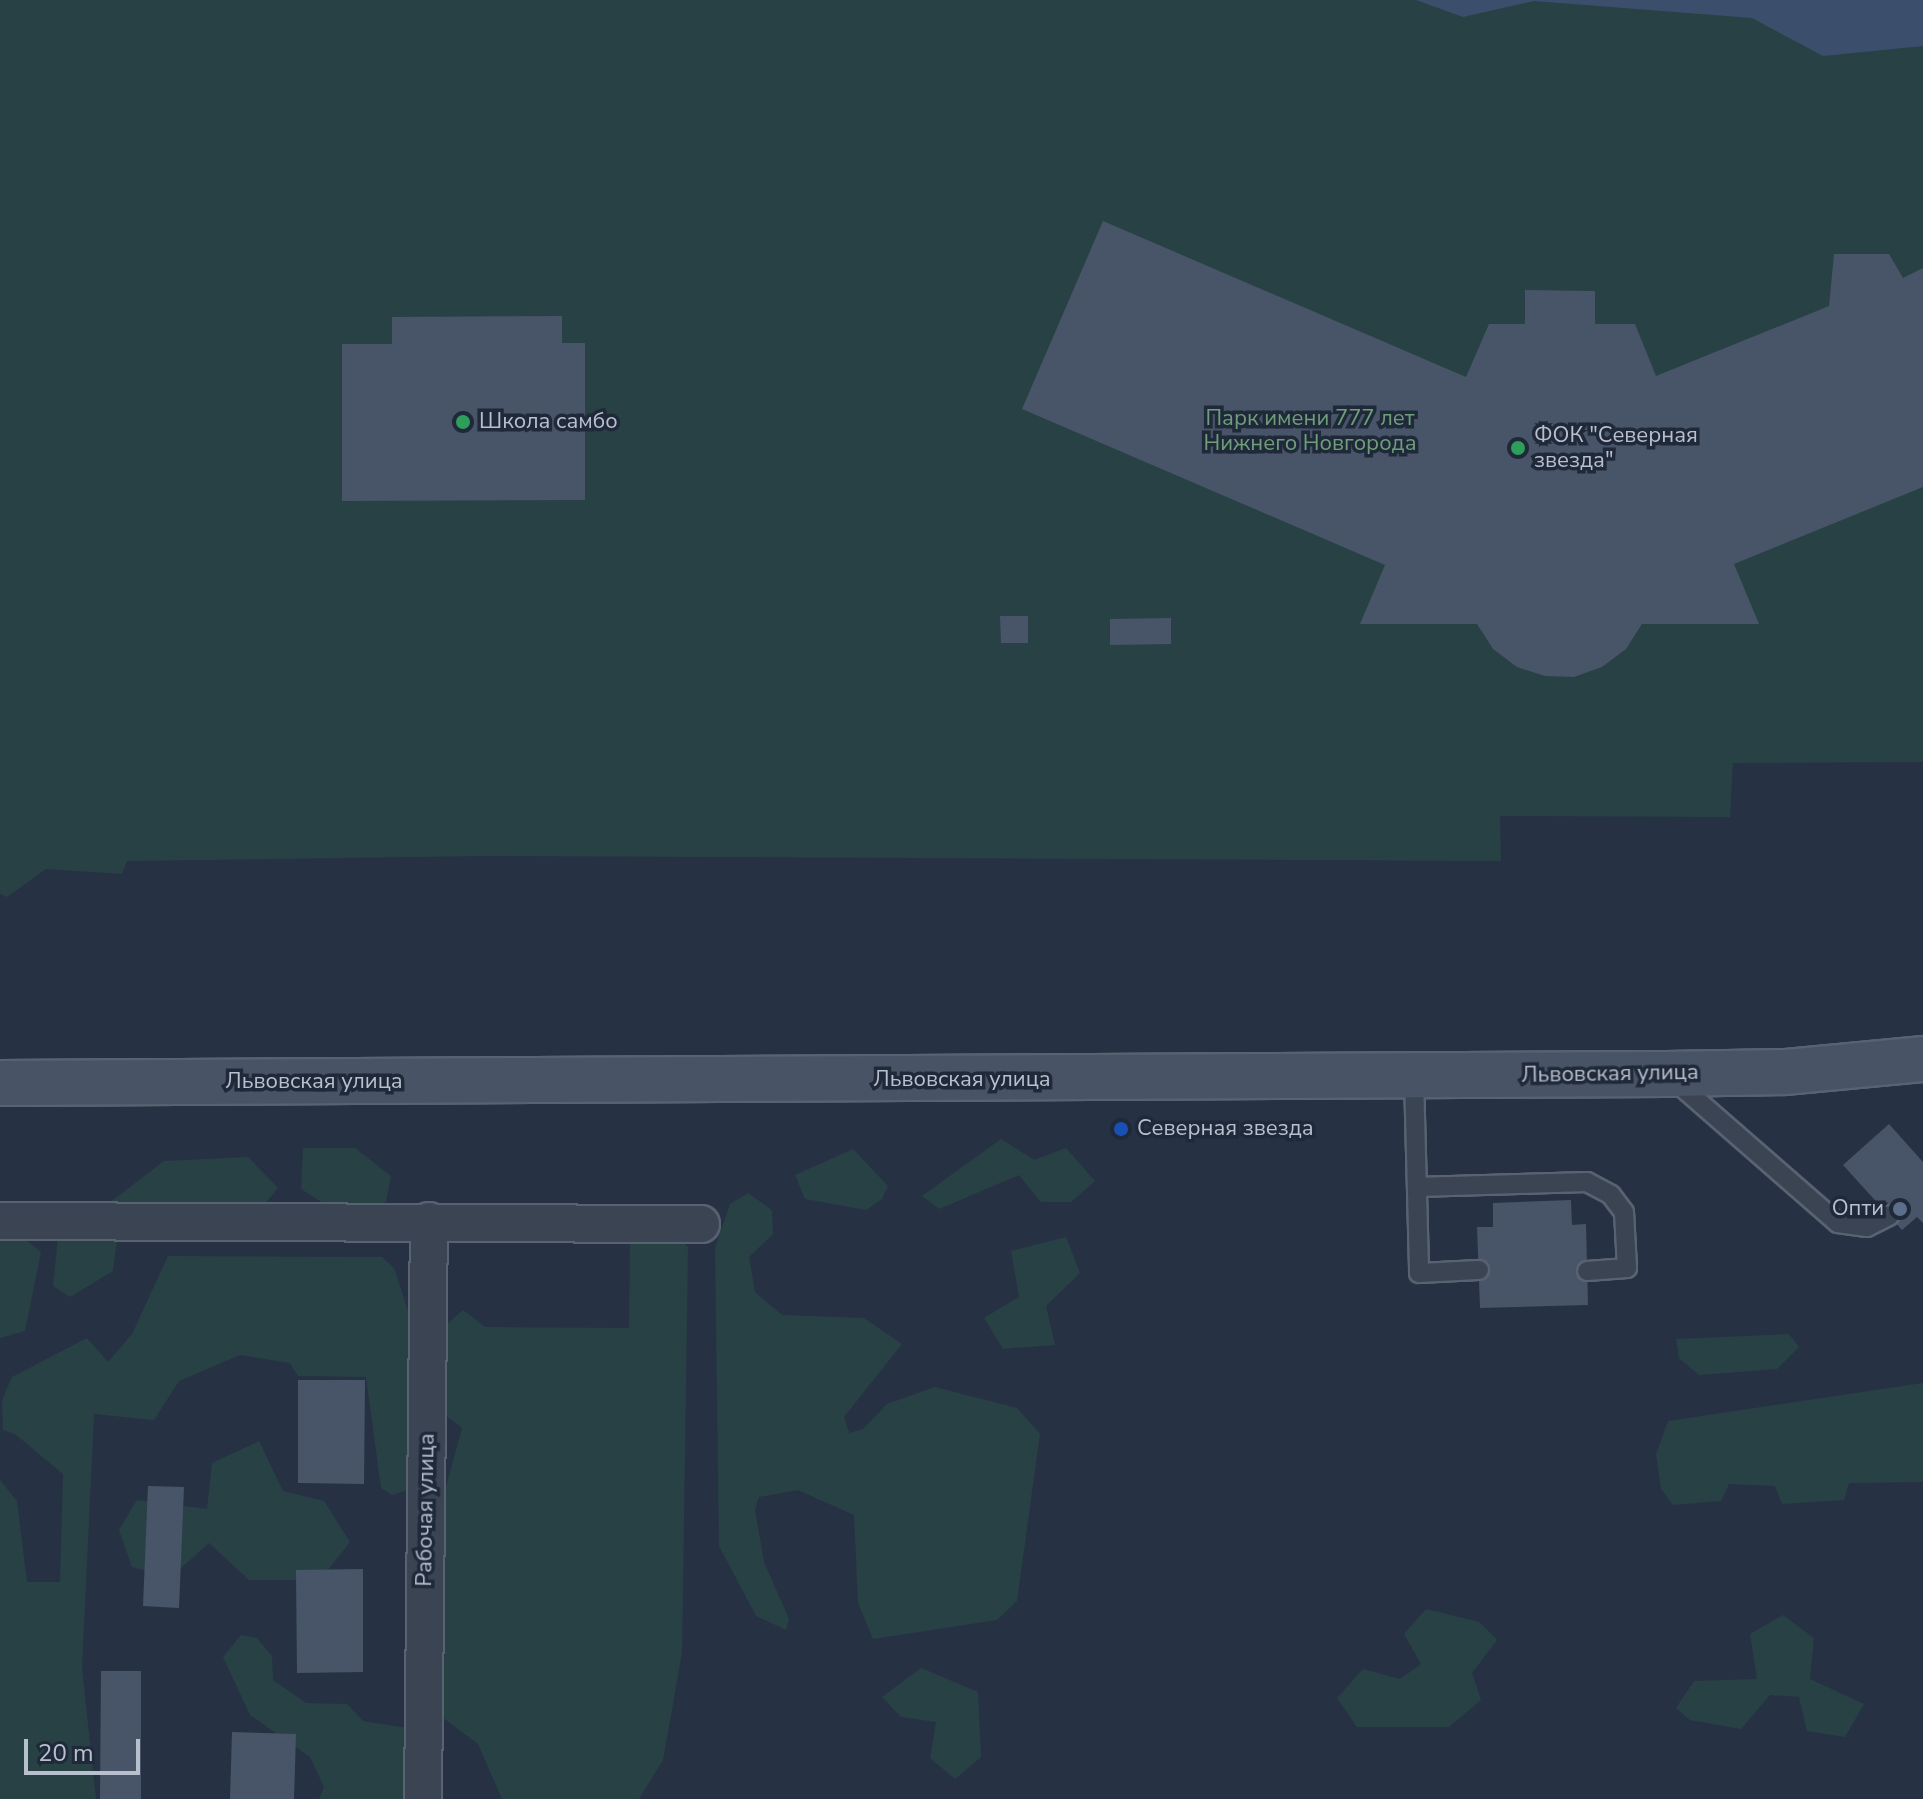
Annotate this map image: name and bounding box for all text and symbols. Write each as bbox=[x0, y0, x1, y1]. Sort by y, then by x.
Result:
park label: Парк имени 777 лет Нижнего Новгорода bbox=[1203, 405, 1417, 456]
place label: Школа самбо bbox=[479, 409, 618, 435]
marker: Школа самбо bbox=[454, 413, 472, 431]
place label: ФОК "Северная звезда" bbox=[1534, 422, 1698, 474]
marker: ФОК "Северная звезда" bbox=[1509, 439, 1527, 457]
street label: Львовская улица bbox=[1521, 1059, 1699, 1089]
street label: Львовская улица bbox=[873, 1067, 1051, 1093]
street label: Львовская улица bbox=[225, 1069, 403, 1095]
place label: Северная звезда bbox=[1137, 1116, 1314, 1142]
marker: Северная звезда bbox=[1112, 1120, 1130, 1138]
place label: Опти bbox=[1832, 1196, 1884, 1222]
marker: Опти bbox=[1891, 1200, 1909, 1218]
street label: Рабочая улица bbox=[411, 1433, 441, 1587]
scale bar bbox=[28, 1723, 144, 1773]
text: 20 m bbox=[38, 1737, 94, 1769]

